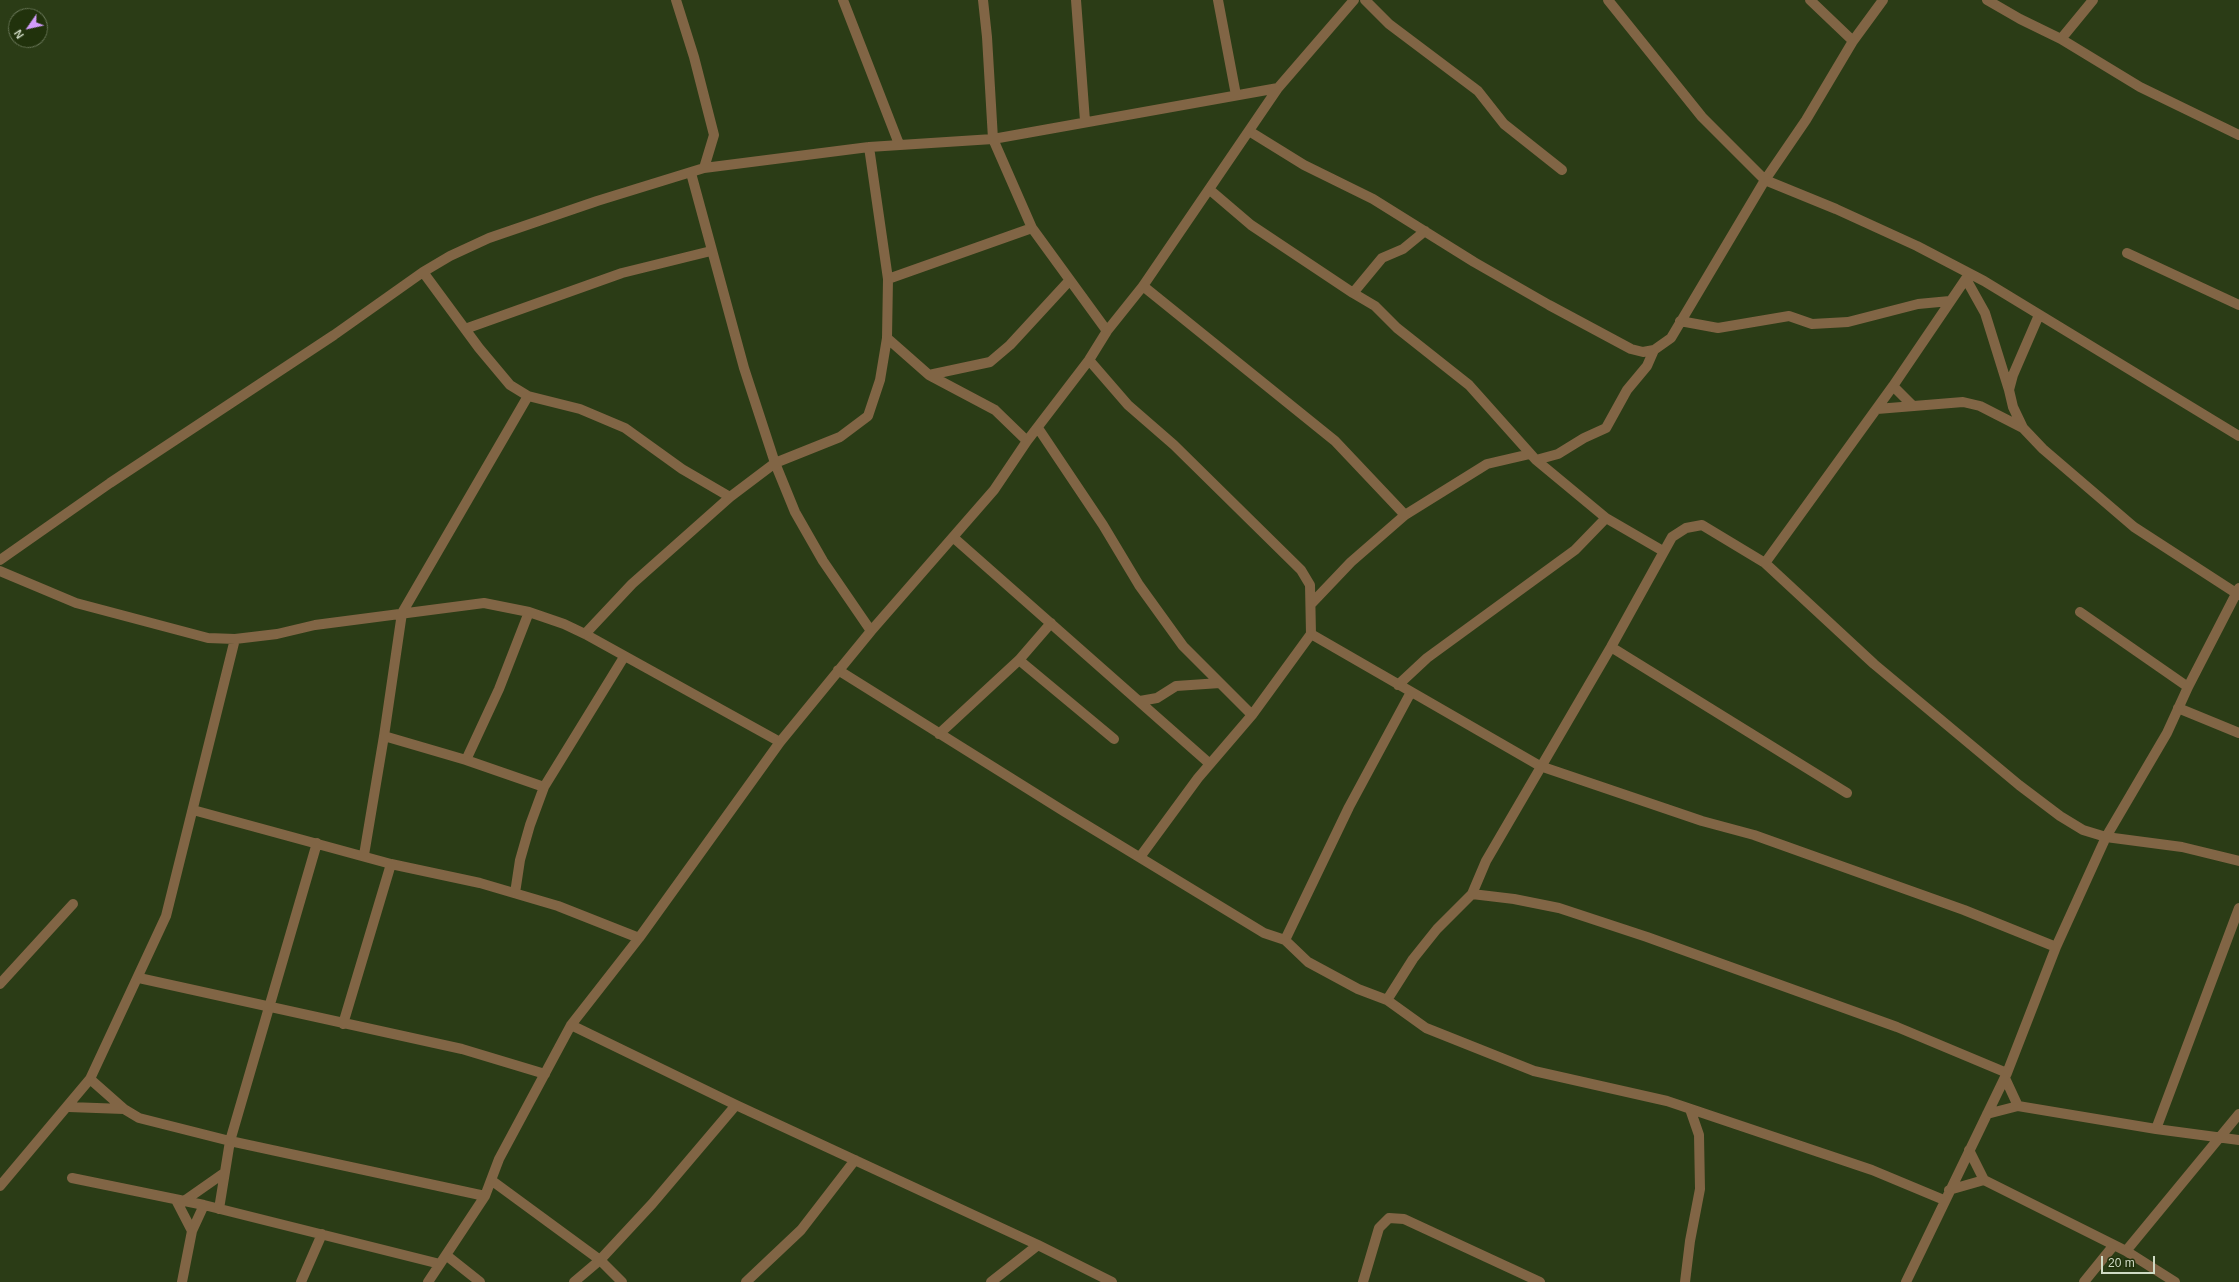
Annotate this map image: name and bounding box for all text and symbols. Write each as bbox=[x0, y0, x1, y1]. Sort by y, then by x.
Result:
north arrow bbox=[8, 8, 48, 48]
text: N bbox=[12, 28, 26, 41]
scale bar bbox=[2103, 1248, 2157, 1274]
text: 20 m bbox=[2108, 1256, 2135, 1270]

